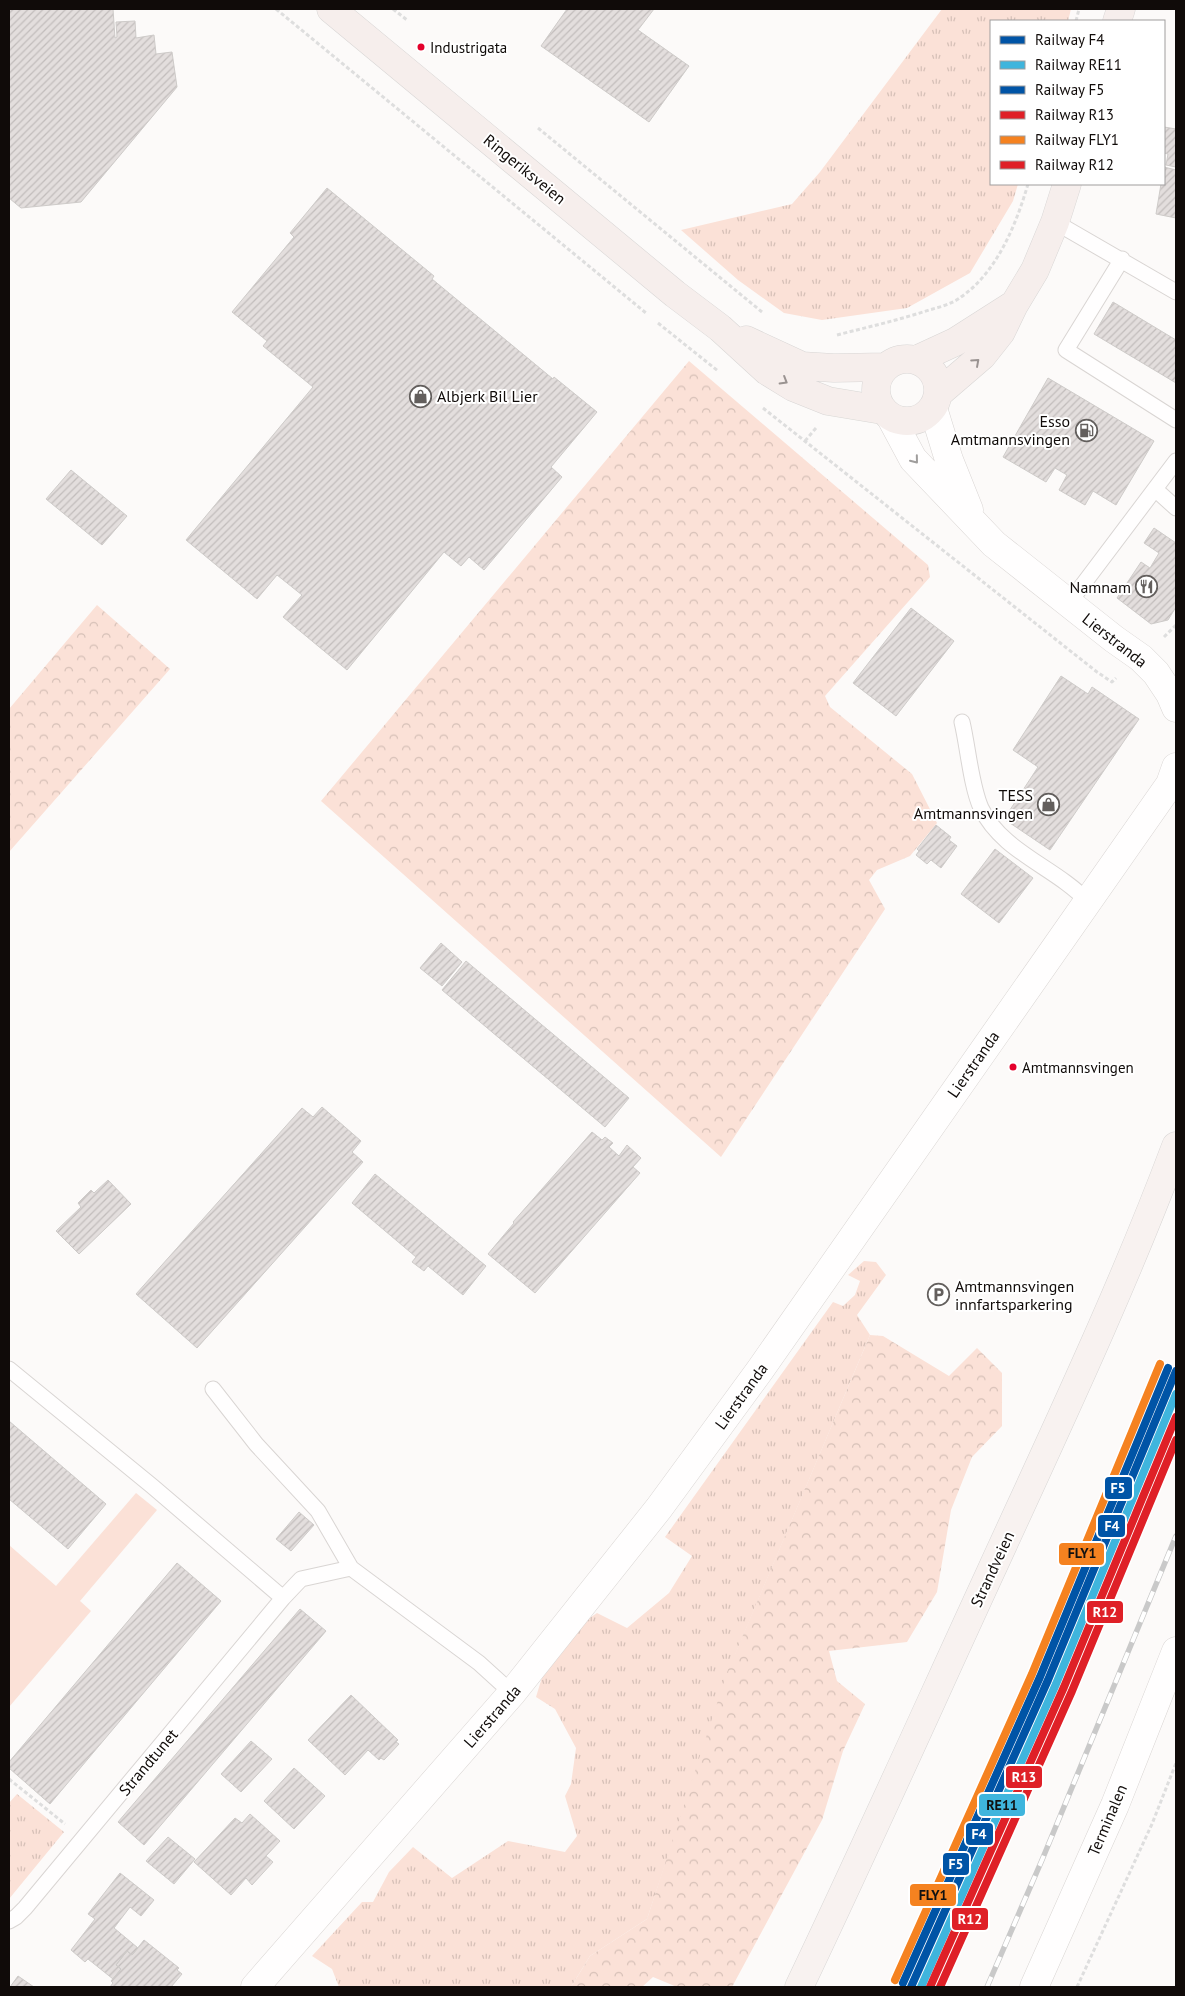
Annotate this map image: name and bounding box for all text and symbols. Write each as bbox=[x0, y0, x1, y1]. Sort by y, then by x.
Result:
legend bbox=[990, 20, 1165, 185]
text: Railway F4 bbox=[1035, 30, 1104, 49]
place label: Industrigata bbox=[430, 38, 507, 57]
marker: Industrigata bbox=[416, 42, 426, 52]
text: Railway RE11 bbox=[1035, 55, 1122, 74]
text: Railway F5 bbox=[1035, 80, 1104, 99]
text: Railway R13 bbox=[1035, 105, 1114, 124]
street label: Ringeriksveien bbox=[480, 130, 570, 208]
text: Railway FLY1 bbox=[1035, 130, 1119, 149]
text: Railway R12 bbox=[1035, 155, 1114, 174]
one-way arrow bbox=[971, 359, 980, 368]
one-way arrow bbox=[779, 375, 788, 385]
shop icon: Albjerk Bil Lier bbox=[409, 384, 433, 408]
place label: Albjerk Bil Lier bbox=[437, 386, 538, 406]
place label: Esso Amtmannsvingen bbox=[951, 411, 1070, 449]
fuel station icon: Esso Amtmannsvingen bbox=[1074, 418, 1098, 442]
one-way arrow bbox=[910, 454, 918, 463]
restaurant icon: Namnam bbox=[1135, 575, 1159, 599]
place label: Namnam bbox=[1070, 577, 1131, 597]
street label: Lierstranda bbox=[1079, 608, 1151, 672]
place label: TESS Amtmannsvingen bbox=[914, 785, 1033, 823]
shop icon: TESS Amtmannsvingen bbox=[1037, 792, 1061, 816]
street label: Lierstranda bbox=[943, 1027, 1003, 1101]
place label: Amtmannsvingen bbox=[1022, 1058, 1134, 1077]
marker: Amtmannsvingen bbox=[1008, 1062, 1018, 1072]
place label: Amtmannsvingen innfartsparkering bbox=[955, 1276, 1074, 1314]
parking icon: Amtmannsvingen innfartsparkering bbox=[927, 1283, 951, 1307]
street label: Lierstranda bbox=[710, 1359, 772, 1433]
line badge: F5 bbox=[1104, 1476, 1133, 1500]
text: F5 bbox=[1110, 1479, 1126, 1497]
line badge: F4 bbox=[1097, 1514, 1126, 1538]
text: F4 bbox=[1104, 1517, 1120, 1535]
street label: Strandveien bbox=[966, 1528, 1018, 1610]
line badge: FLY1 bbox=[1058, 1542, 1105, 1566]
text: FLY1 bbox=[1068, 1544, 1096, 1562]
line badge: R12 bbox=[1086, 1600, 1124, 1624]
text: R12 bbox=[1093, 1603, 1117, 1621]
street label: Lierstranda bbox=[459, 1680, 525, 1752]
street label: Strandtunet bbox=[114, 1724, 182, 1799]
line badge: R13 bbox=[1005, 1765, 1043, 1789]
text: R13 bbox=[1012, 1768, 1036, 1786]
street label: Terminalen bbox=[1083, 1781, 1131, 1859]
line badge: RE11 bbox=[978, 1793, 1026, 1817]
text: RE11 bbox=[986, 1796, 1018, 1814]
line badge: F4 bbox=[965, 1822, 994, 1846]
text: F4 bbox=[971, 1825, 987, 1843]
line badge: F5 bbox=[942, 1852, 970, 1876]
text: F5 bbox=[948, 1855, 964, 1873]
line badge: FLY1 bbox=[909, 1883, 957, 1907]
text: FLY1 bbox=[919, 1886, 947, 1904]
line badge: R12 bbox=[951, 1907, 989, 1931]
text: R12 bbox=[958, 1910, 982, 1928]

